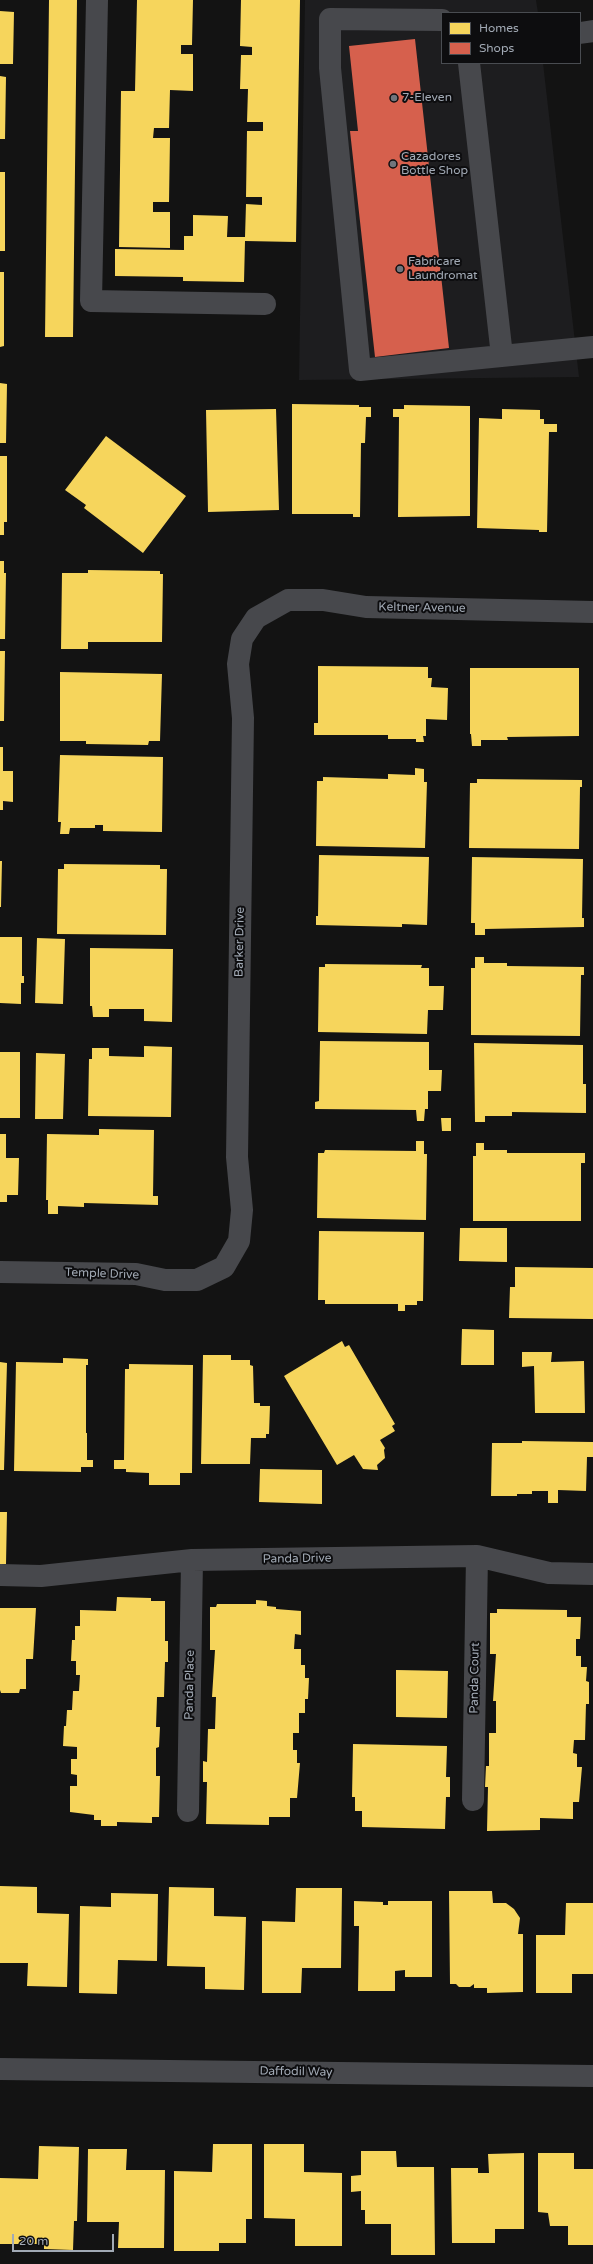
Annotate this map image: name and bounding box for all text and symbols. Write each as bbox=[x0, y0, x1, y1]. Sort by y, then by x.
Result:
legend bbox=[441, 12, 581, 64]
text: Homes bbox=[479, 21, 519, 35]
text: Shops bbox=[479, 41, 514, 55]
place label: 7-Eleven bbox=[402, 91, 452, 105]
marker: 7-Eleven bbox=[389, 93, 399, 103]
place label: Cazadores Bottle Shop bbox=[401, 150, 468, 178]
marker: Cazadores Bottle Shop bbox=[388, 159, 398, 169]
place label: Fabricare Laundromat bbox=[408, 255, 478, 283]
marker: Fabricare Laundromat bbox=[395, 264, 405, 274]
street label: Keltner Avenue bbox=[378, 600, 466, 616]
street label: Barker Drive bbox=[232, 907, 248, 977]
street label: Temple Drive bbox=[65, 1266, 139, 1282]
street label: Panda Drive bbox=[262, 1551, 332, 1567]
street label: Panda Court bbox=[467, 1642, 483, 1714]
street label: Panda Place bbox=[182, 1650, 198, 1720]
street label: Daffodil Way bbox=[259, 2064, 333, 2080]
scale bar bbox=[14, 2226, 116, 2252]
text: 20 m bbox=[19, 2234, 48, 2248]

